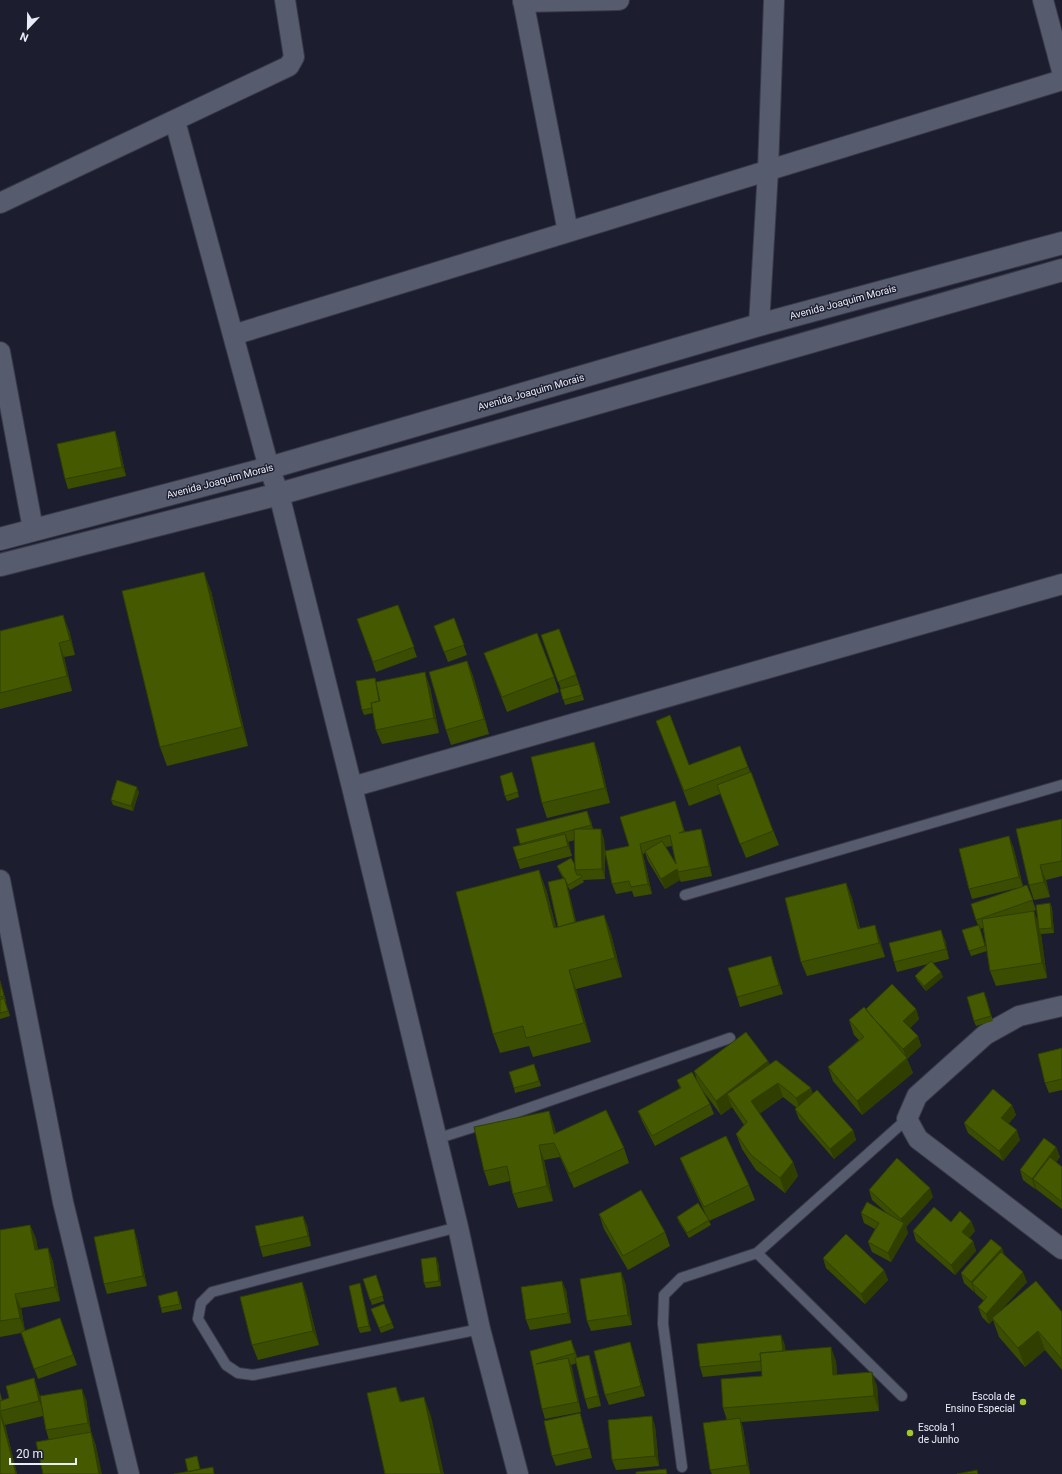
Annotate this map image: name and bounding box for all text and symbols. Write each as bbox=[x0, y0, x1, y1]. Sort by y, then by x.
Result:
north arrow bbox=[8, 8, 48, 48]
text: N bbox=[18, 29, 30, 44]
street label: Avenida Joaquim Morais bbox=[788, 282, 898, 322]
street label: Avenida Joaquim Morais bbox=[477, 372, 585, 412]
street label: Avenida Joaquim Morais bbox=[165, 461, 275, 501]
place label: Escola de Ensino Especial bbox=[945, 1391, 1015, 1414]
marker: Escola de Ensino Especial bbox=[1018, 1397, 1028, 1407]
place label: Escola 1 de Junho bbox=[918, 1422, 959, 1445]
marker: Escola 1 de Junho bbox=[905, 1428, 915, 1438]
scale bar bbox=[10, 1440, 76, 1466]
text: 20 m bbox=[16, 1447, 43, 1461]

